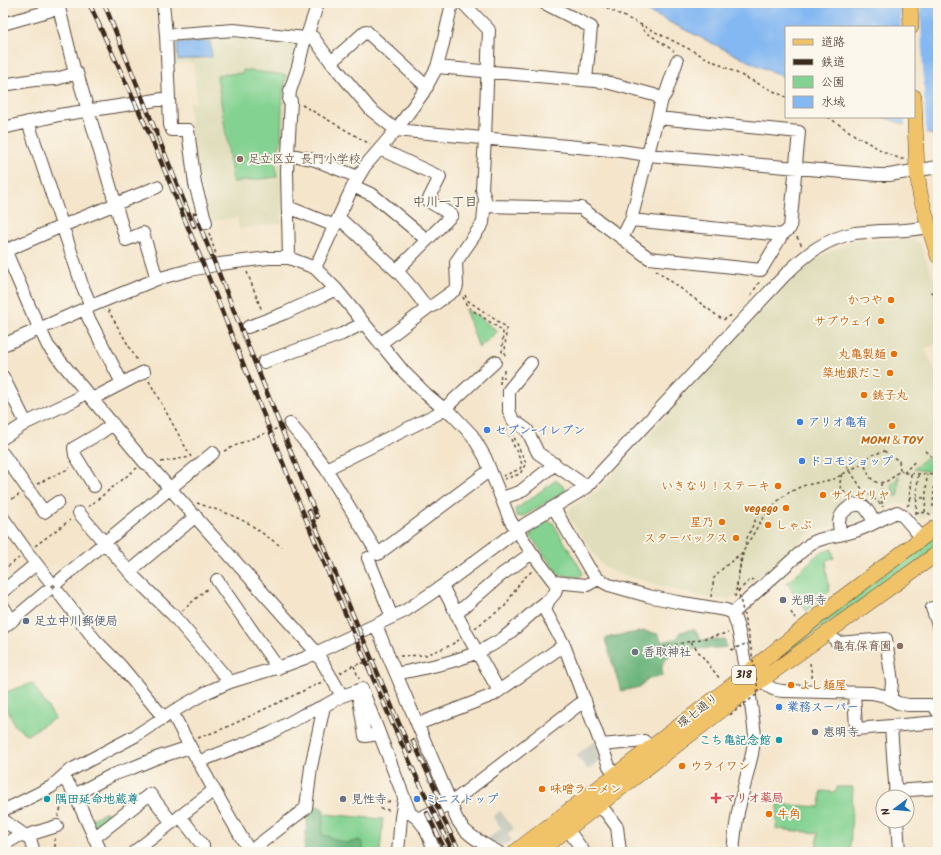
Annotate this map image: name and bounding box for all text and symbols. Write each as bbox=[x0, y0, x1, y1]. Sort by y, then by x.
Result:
legend bbox=[785, 26, 915, 118]
text: 道路 bbox=[821, 33, 845, 52]
text: 鉄道 bbox=[821, 53, 845, 72]
text: 公園 bbox=[821, 73, 845, 92]
text: 水域 bbox=[821, 93, 845, 112]
place label: 足立区立 長門小学校 bbox=[248, 150, 361, 169]
marker: 足立区立 長門小学校 bbox=[235, 154, 245, 164]
district label: 中川一丁目 bbox=[412, 192, 478, 213]
place label: かつや bbox=[847, 291, 883, 310]
marker: かつや bbox=[886, 295, 896, 305]
place label: サブウェイ bbox=[814, 312, 873, 331]
marker: サブウェイ bbox=[876, 316, 886, 326]
place label: 丸亀製麺 bbox=[838, 345, 886, 364]
marker: 丸亀製麺 bbox=[889, 349, 899, 359]
place label: 築地銀だこ bbox=[822, 364, 882, 383]
marker: 築地銀だこ bbox=[885, 368, 895, 378]
place label: 銚子丸 bbox=[872, 386, 908, 405]
marker: 銚子丸 bbox=[859, 390, 869, 400]
place label: アリオ亀有 bbox=[808, 413, 868, 432]
marker: アリオ亀有 bbox=[795, 417, 805, 427]
place label: セブン-イレブン bbox=[495, 421, 585, 440]
marker: MOMI＆TOY bbox=[887, 421, 897, 431]
marker: セブン-イレブン bbox=[482, 425, 492, 435]
place label: MOMI＆TOY bbox=[861, 431, 924, 450]
place label: ドコモショップ bbox=[810, 452, 893, 471]
marker: ドコモショップ bbox=[797, 456, 807, 466]
place label: いきなり！ステーキ bbox=[661, 477, 770, 496]
marker: いきなり！ステーキ bbox=[773, 481, 783, 491]
place label: サイゼリヤ bbox=[831, 486, 890, 505]
marker: サイゼリヤ bbox=[818, 490, 828, 500]
place label: vegego bbox=[744, 499, 779, 518]
marker: vegego bbox=[781, 503, 791, 513]
place label: 星乃 bbox=[690, 513, 714, 532]
place label: しゃぶ bbox=[776, 516, 812, 535]
marker: 星乃 bbox=[717, 517, 727, 527]
marker: しゃぶ bbox=[763, 520, 773, 530]
place label: スターバックス bbox=[644, 529, 728, 548]
marker: スターバックス bbox=[731, 533, 741, 543]
place label: 光明寺 bbox=[791, 591, 827, 610]
marker: 光明寺 bbox=[778, 595, 788, 605]
place label: 足立中川郵便局 bbox=[34, 612, 118, 631]
marker: 足立中川郵便局 bbox=[21, 616, 31, 626]
place label: 亀有保育園 bbox=[832, 637, 892, 656]
marker: 亀有保育園 bbox=[895, 641, 905, 651]
place label: 香取神社 bbox=[643, 643, 691, 662]
marker: 香取神社 bbox=[630, 647, 640, 657]
road number: 318 bbox=[732, 666, 756, 684]
place label: よし麺屋 bbox=[799, 676, 847, 695]
marker: よし麺屋 bbox=[786, 680, 796, 690]
street label: 環七通り bbox=[673, 689, 723, 733]
place label: 業務スーパー bbox=[787, 698, 859, 717]
marker: 業務スーパー bbox=[774, 702, 784, 712]
place label: 恵明寺 bbox=[823, 723, 859, 742]
marker: 恵明寺 bbox=[810, 727, 820, 737]
place label: こち亀記念館 bbox=[699, 731, 771, 750]
marker: こち亀記念館 bbox=[774, 735, 784, 745]
place label: ウライワン bbox=[690, 757, 750, 776]
marker: ウライワン bbox=[677, 761, 687, 771]
place label: 味噌ラーメン bbox=[550, 780, 622, 799]
marker: 味噌ラーメン bbox=[537, 784, 547, 794]
place label: マリオ薬局 bbox=[724, 789, 784, 808]
north arrow bbox=[875, 789, 915, 829]
place label: 隅田延命地蔵尊 bbox=[55, 790, 139, 809]
place label: 見性寺 bbox=[351, 790, 387, 809]
place label: ミニストップ bbox=[425, 790, 498, 809]
marker: マリオ薬局 bbox=[711, 793, 721, 803]
marker: 隅田延命地蔵尊 bbox=[42, 794, 52, 804]
marker: 見性寺 bbox=[338, 794, 348, 804]
marker: ミニストップ bbox=[412, 794, 422, 804]
place label: 牛角 bbox=[777, 805, 801, 824]
text: N bbox=[877, 806, 896, 817]
marker: 牛角 bbox=[764, 809, 774, 819]

